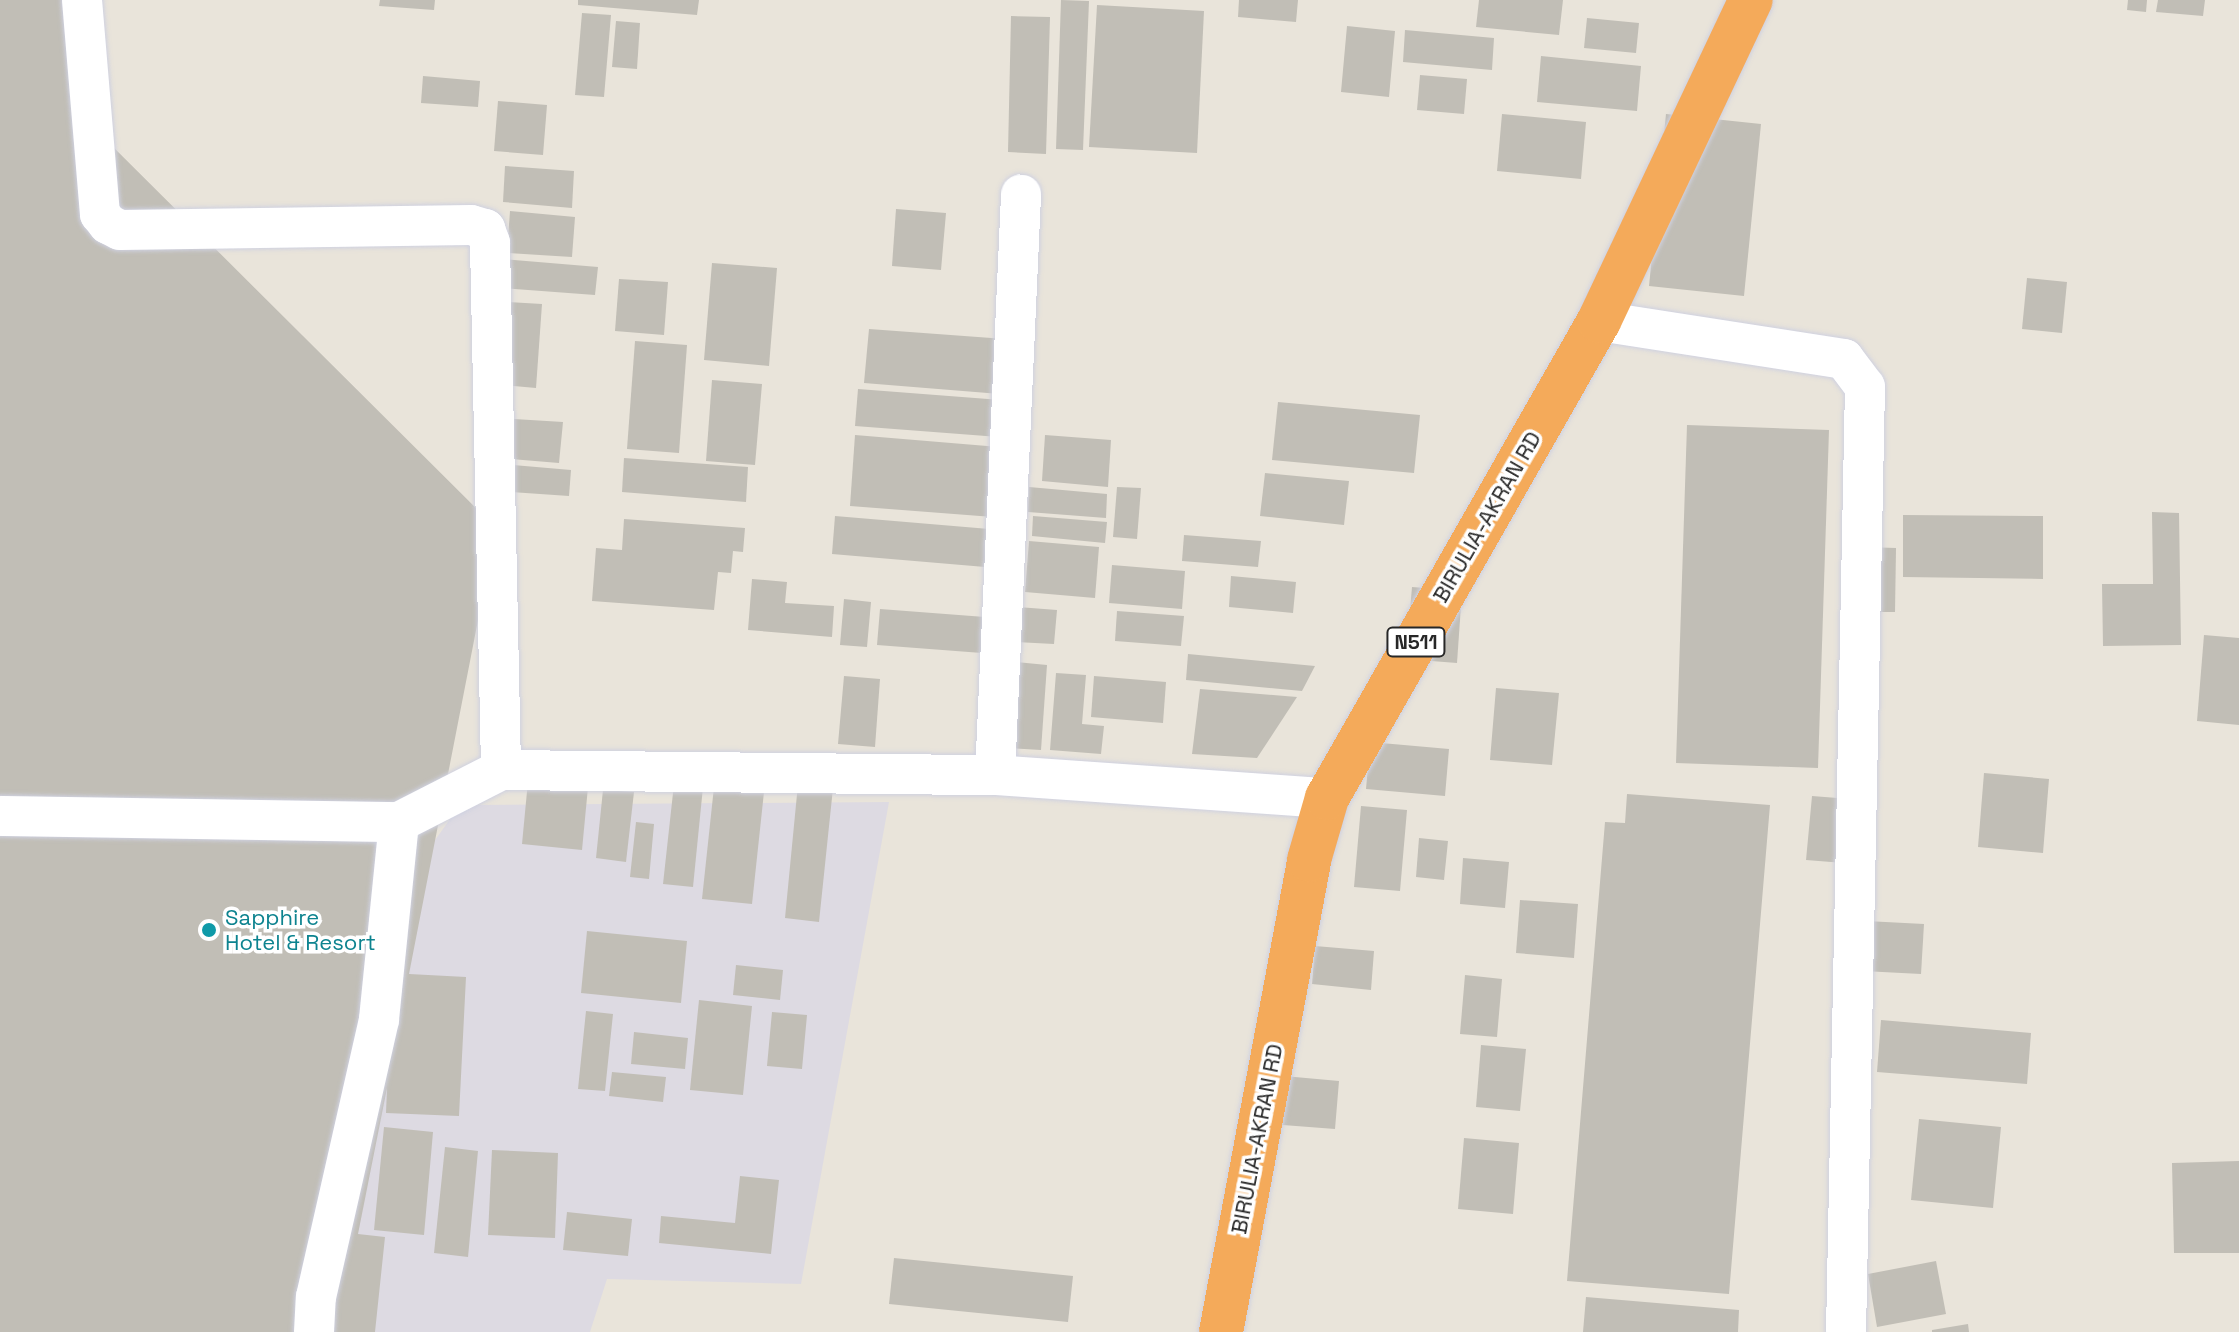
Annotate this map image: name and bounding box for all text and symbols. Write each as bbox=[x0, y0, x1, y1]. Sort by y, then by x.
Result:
street label: BIRULIA-AKRAN RD bbox=[1427, 427, 1547, 607]
road number: N511 bbox=[1386, 626, 1446, 658]
place label: Sapphire Hotel & Resort bbox=[225, 904, 376, 956]
marker: Sapphire Hotel & Resort bbox=[200, 921, 218, 939]
street label: BIRULIA-AKRAN RD bbox=[1226, 1042, 1288, 1236]

